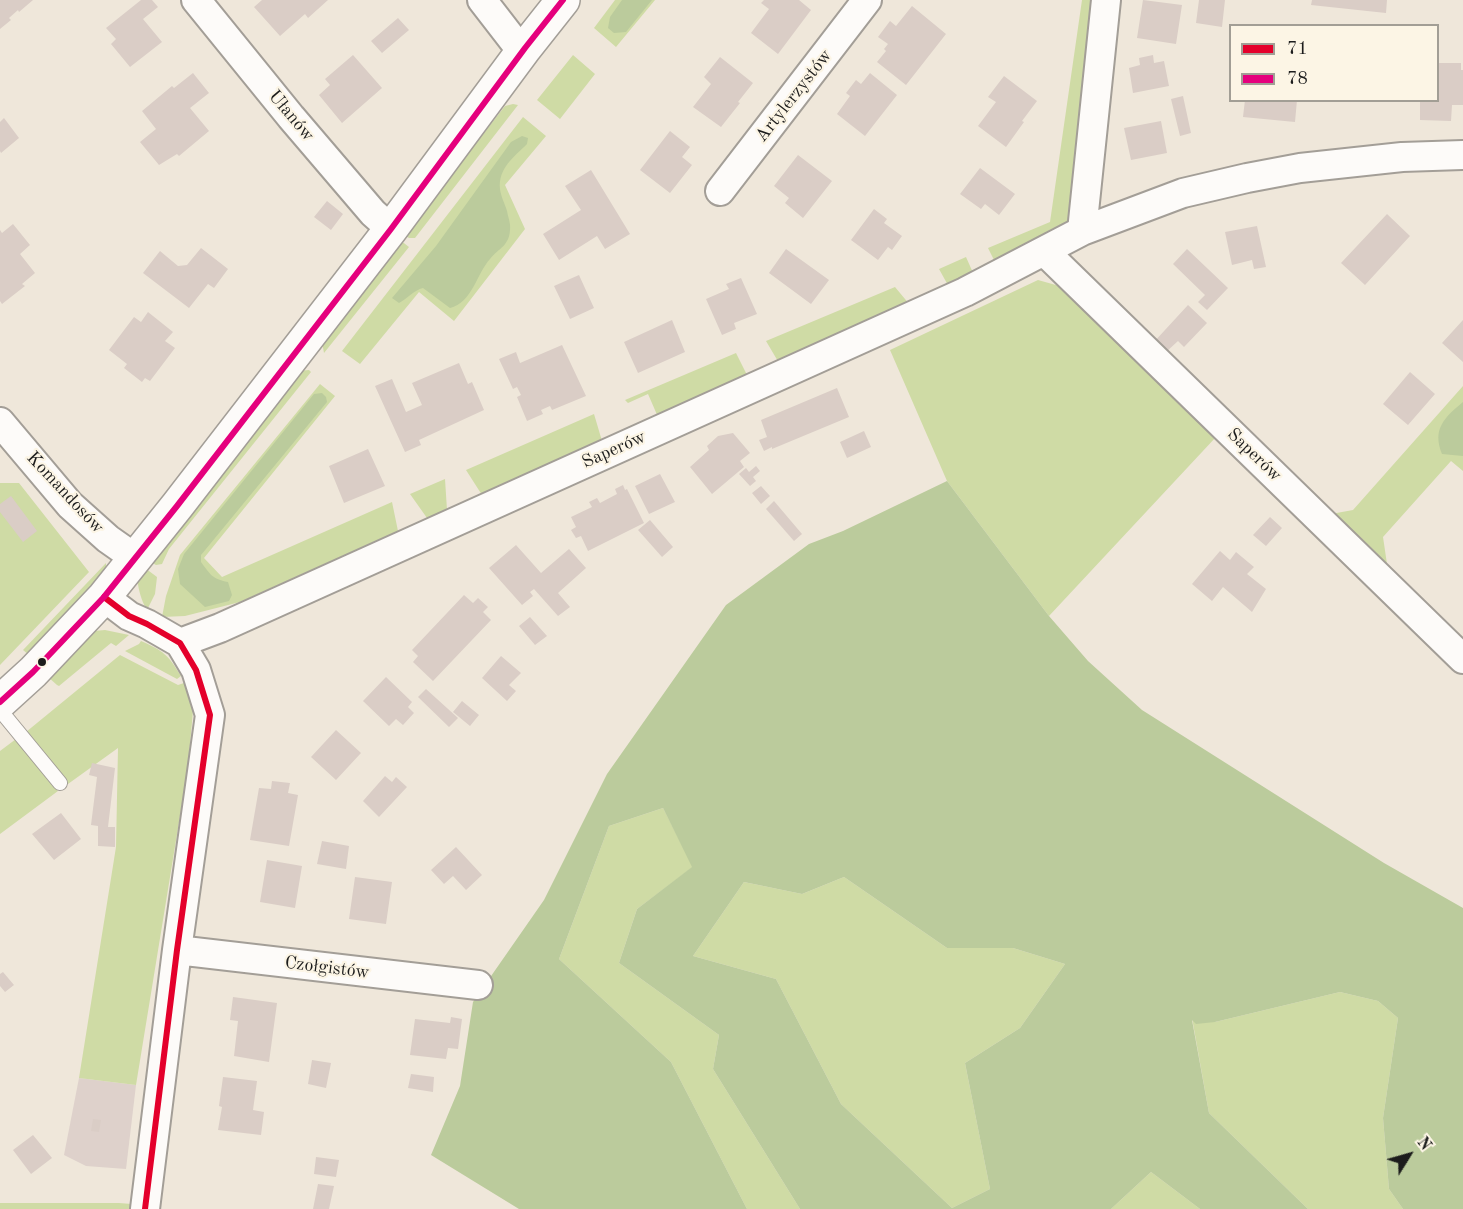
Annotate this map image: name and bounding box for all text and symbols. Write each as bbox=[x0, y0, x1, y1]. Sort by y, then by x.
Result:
legend bbox=[1229, 24, 1439, 102]
text: 71 bbox=[1287, 40, 1308, 58]
street label: Artylerzystów bbox=[751, 45, 837, 147]
text: 78 bbox=[1287, 70, 1308, 88]
street label: Ułanów bbox=[263, 86, 319, 146]
street label: Saperów bbox=[1222, 424, 1286, 486]
street label: Saperów bbox=[579, 426, 649, 474]
street label: Komandosów bbox=[22, 448, 108, 538]
unlabelled marker bbox=[36, 656, 48, 668]
street label: Czołgistów bbox=[283, 952, 371, 984]
north arrow bbox=[1379, 1125, 1439, 1185]
text: N bbox=[1413, 1134, 1433, 1154]

